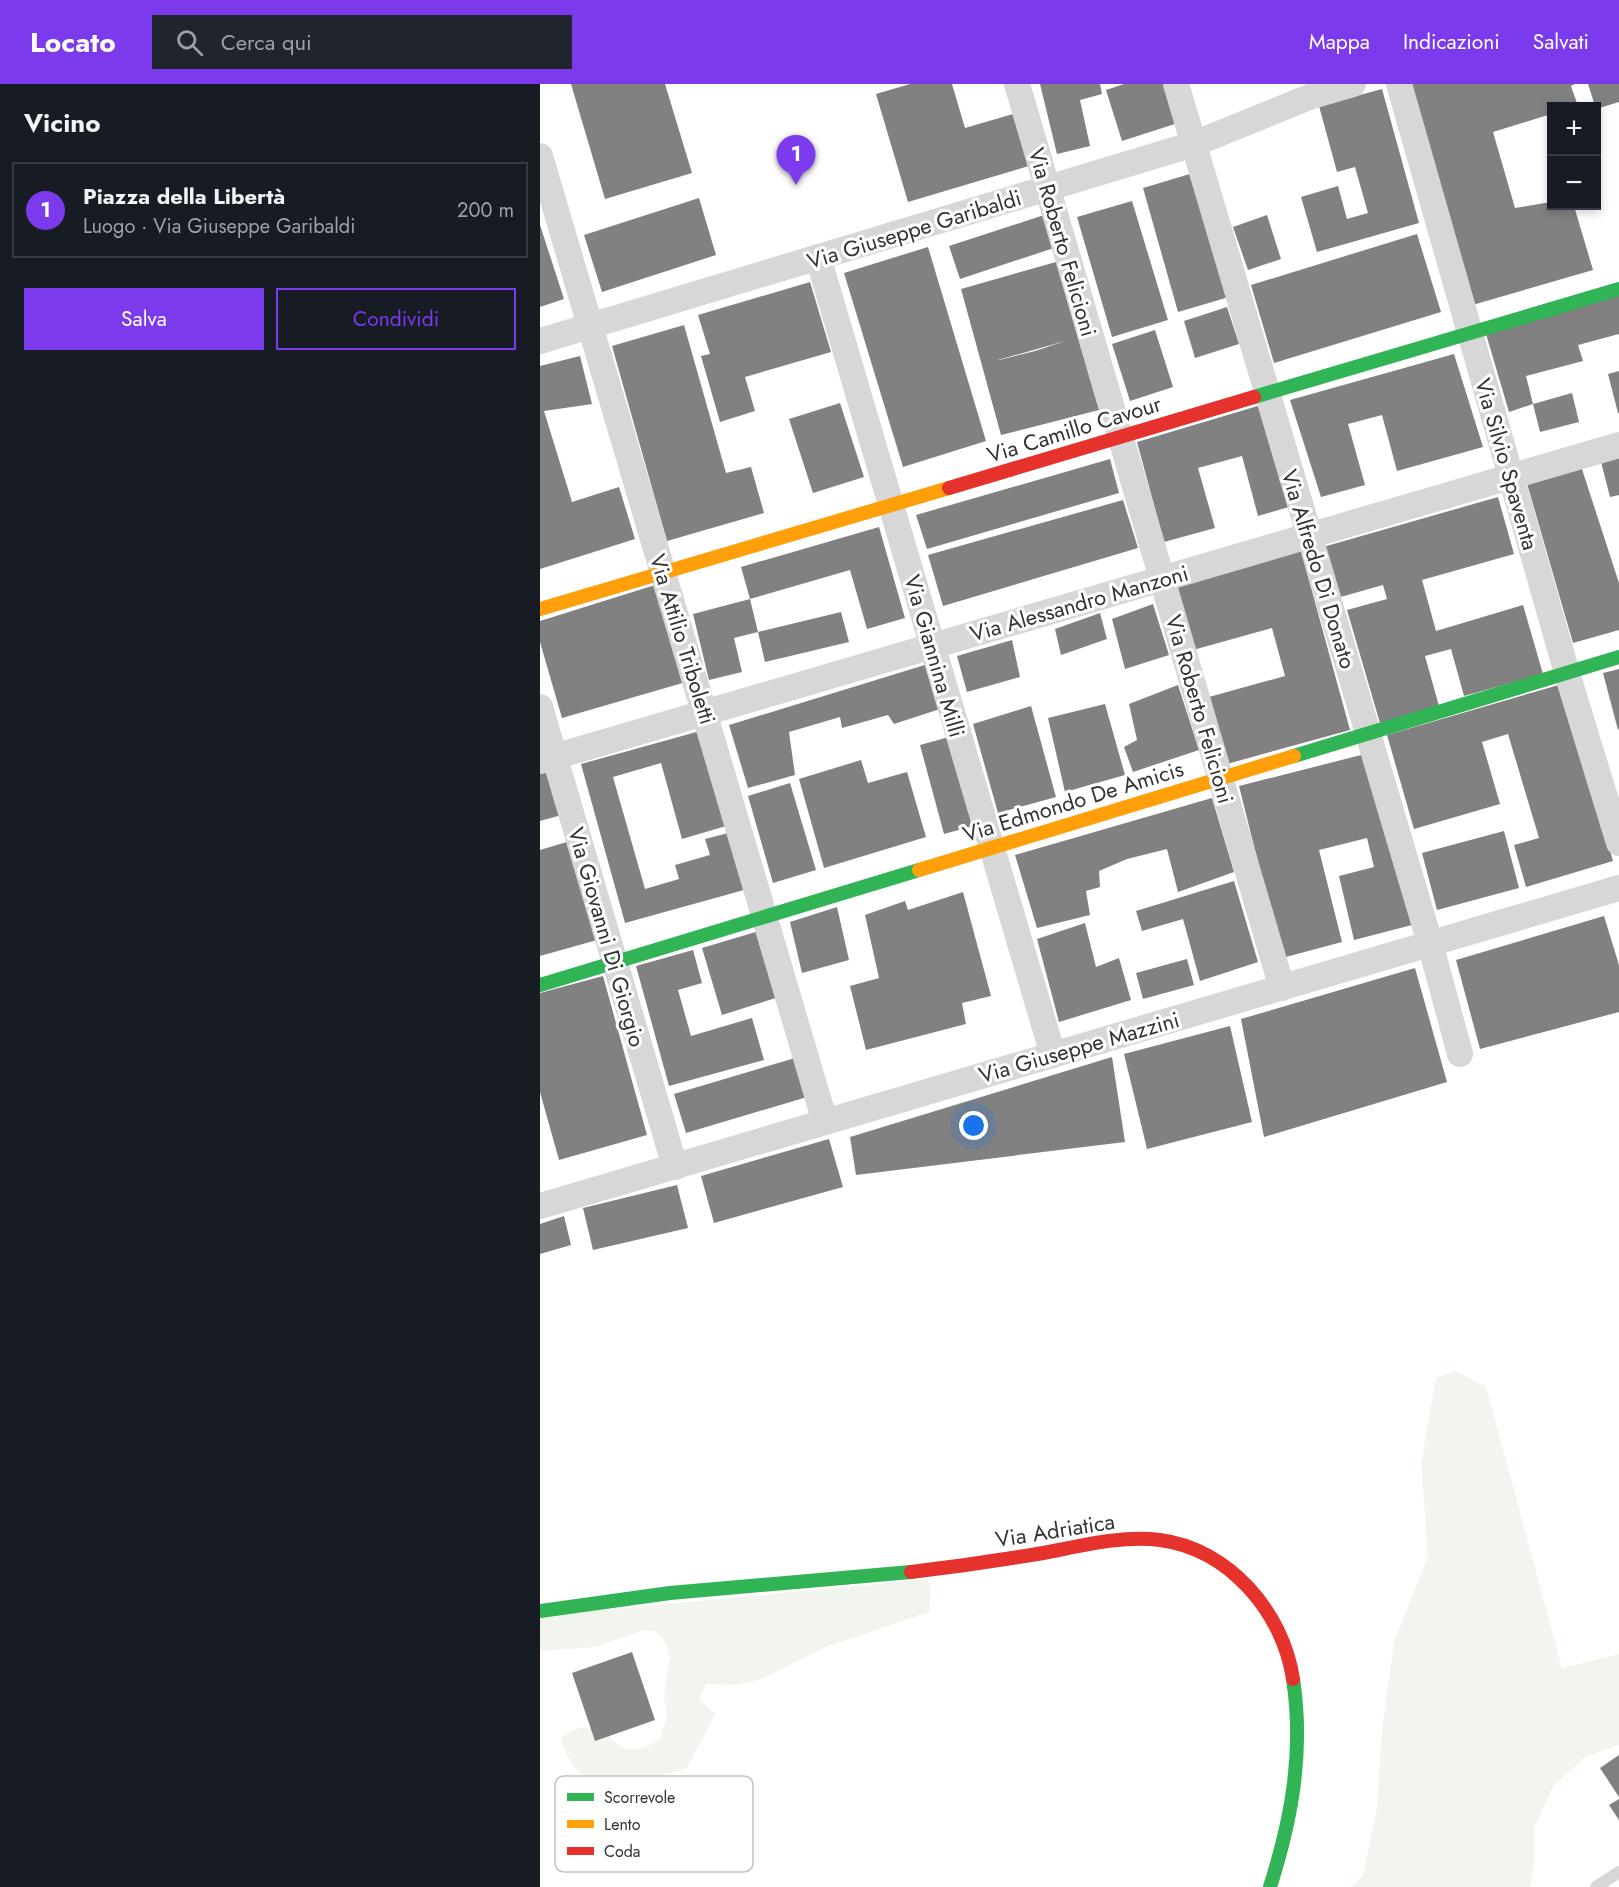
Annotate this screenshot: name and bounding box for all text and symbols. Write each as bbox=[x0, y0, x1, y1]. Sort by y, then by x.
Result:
search box bbox=[152, 15, 572, 69]
text: Locato bbox=[30, 22, 116, 63]
icon: search bbox=[173, 26, 206, 59]
text: Cerca qui bbox=[221, 26, 312, 58]
text: Mappa bbox=[1309, 27, 1370, 57]
text: Indicazioni bbox=[1403, 27, 1500, 57]
text: Salvati bbox=[1533, 27, 1589, 57]
map controls bbox=[1547, 102, 1601, 210]
button: + bbox=[1547, 102, 1601, 156]
text: Vicino bbox=[24, 104, 101, 142]
pin: 1 bbox=[776, 135, 816, 185]
street label: Via Roberto Felicioni bbox=[1021, 144, 1105, 340]
button: − bbox=[1547, 156, 1601, 210]
text: Piazza della Libertà bbox=[83, 180, 285, 212]
street label: Via Giuseppe Garibaldi bbox=[803, 181, 1025, 277]
text: 1 bbox=[40, 196, 51, 225]
text: 200 m bbox=[457, 196, 514, 225]
text: Luogo · Via Giuseppe Garibaldi bbox=[83, 212, 355, 241]
button: Salva bbox=[24, 288, 264, 350]
button: Condividi bbox=[276, 288, 516, 350]
street label: Via Silvio Spaventa bbox=[1467, 374, 1547, 554]
street label: Via Camillo Cavour bbox=[983, 387, 1166, 471]
street label: Via Alfredo Di Donato bbox=[1273, 466, 1365, 672]
street label: Via Attilio Triboletti bbox=[642, 550, 724, 728]
street label: Via Alessandro Manzoni bbox=[966, 557, 1192, 649]
street label: Via Giannina Milli bbox=[897, 571, 973, 741]
street label: Via Roberto Felicioni bbox=[1158, 611, 1242, 807]
street label: Via Edmondo De Amicis bbox=[959, 752, 1187, 850]
street label: Via Giovanni Di Giorgio bbox=[560, 823, 654, 1051]
street label: Via Giuseppe Mazzini bbox=[975, 1003, 1183, 1091]
your location bbox=[959, 1111, 988, 1140]
street label: Via Adriatica bbox=[993, 1505, 1117, 1555]
legend bbox=[555, 1776, 753, 1872]
text: Scorrevole bbox=[604, 1786, 675, 1809]
text: Lento bbox=[604, 1813, 641, 1836]
text: Coda bbox=[604, 1840, 641, 1863]

